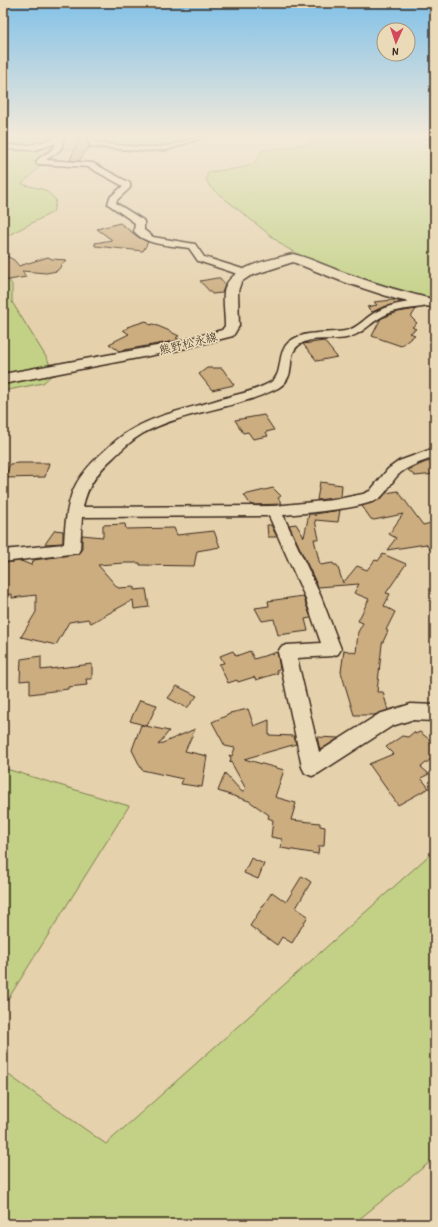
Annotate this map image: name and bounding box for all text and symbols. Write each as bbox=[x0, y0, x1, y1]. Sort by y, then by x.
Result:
north arrow bbox=[376, 22, 416, 62]
text: N bbox=[392, 45, 399, 59]
street label: 熊野松永線 bbox=[157, 327, 219, 359]

